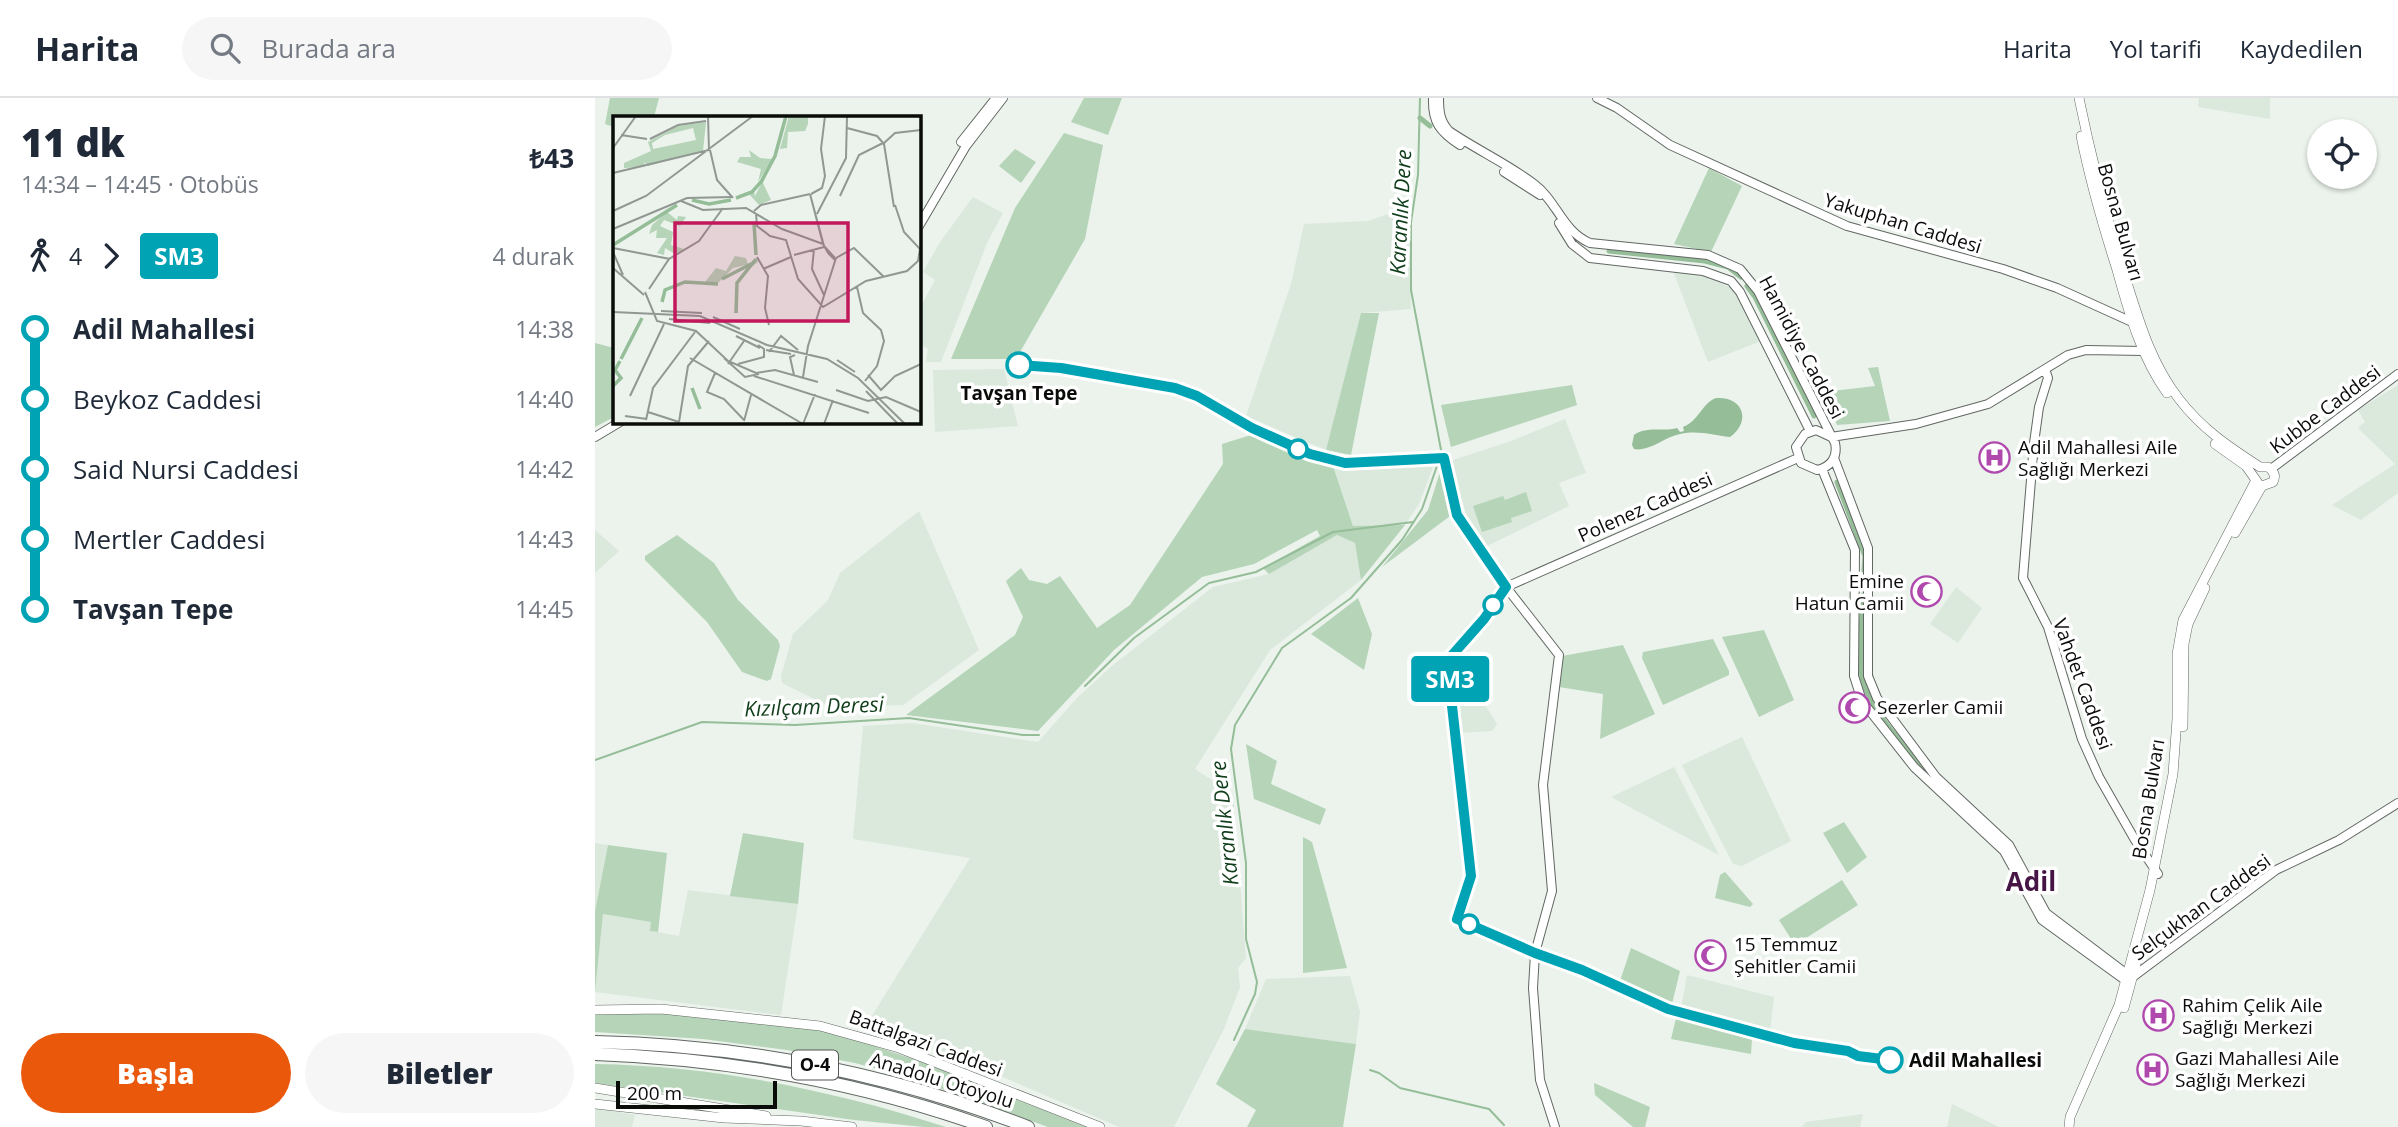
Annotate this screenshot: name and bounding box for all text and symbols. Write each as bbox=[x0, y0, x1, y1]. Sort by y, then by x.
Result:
search box bbox=[182, 17, 672, 80]
text: Harita bbox=[35, 26, 140, 71]
icon: search bbox=[206, 29, 244, 67]
text: Burada ara bbox=[262, 30, 396, 66]
text: Harita bbox=[2003, 32, 2072, 65]
text: Yol tarifi bbox=[2110, 32, 2202, 65]
text: Kaydedilen bbox=[2240, 32, 2363, 65]
text: 11 dk bbox=[21, 116, 125, 168]
inset map bbox=[613, 116, 921, 424]
map controls bbox=[2307, 119, 2377, 189]
button: locate bbox=[2307, 119, 2377, 189]
text: ₺43 bbox=[529, 140, 574, 176]
water label: Karanlık Dere bbox=[1383, 149, 1417, 275]
street label: Bosna Bulvarı bbox=[2092, 160, 2150, 284]
text: 14:34 – 14:45 · Otobüs bbox=[21, 168, 259, 200]
street label: Yakuphan Caddesi bbox=[1821, 187, 1985, 259]
icon: walk bbox=[21, 237, 59, 275]
icon: forward bbox=[92, 237, 130, 275]
text: SM3 bbox=[154, 239, 204, 272]
text: 4 bbox=[69, 240, 82, 272]
text: 4 durak bbox=[492, 240, 574, 272]
street label: Hamidiye Caddesi bbox=[1753, 271, 1851, 423]
text: Adil Mahallesi bbox=[73, 311, 255, 347]
text: 14:38 bbox=[515, 313, 574, 345]
marker: Tavşan Tepe bbox=[1006, 352, 1032, 378]
street label: Kubbe Caddesi bbox=[2264, 359, 2386, 459]
place label: Tavşan Tepe bbox=[960, 380, 1078, 406]
text: Beykoz Caddesi bbox=[73, 381, 262, 417]
text: 14:40 bbox=[515, 383, 574, 415]
place label: Adil Mahallesi Aile Sağlığı Merkezi bbox=[2018, 434, 2177, 482]
unlabelled marker bbox=[1288, 439, 1308, 459]
hospital icon: Adil Mahallesi Aile Sağlığı Merkezi bbox=[1978, 441, 2012, 475]
text: Said Nursi Caddesi bbox=[73, 451, 299, 487]
text: 14:42 bbox=[515, 453, 574, 485]
street label: Polenez Caddesi bbox=[1574, 466, 1716, 548]
text: Mertler Caddesi bbox=[73, 521, 266, 557]
text: 14:43 bbox=[515, 523, 574, 555]
place label: Emine Hatun Camii bbox=[1795, 568, 1904, 616]
mosque icon: Emine Hatun Camii bbox=[1910, 575, 1944, 609]
text: Tavşan Tepe bbox=[73, 591, 233, 627]
text: 14:45 bbox=[515, 593, 574, 625]
unlabelled marker bbox=[1483, 595, 1503, 615]
street label: Vahdet Caddesi bbox=[2047, 615, 2119, 753]
line badge: SM3 bbox=[1410, 656, 1490, 702]
text: SM3 bbox=[1425, 662, 1475, 695]
water label: Kızılçam Deresi bbox=[744, 690, 885, 722]
mosque icon: Sezerler Camii bbox=[1837, 690, 1871, 724]
place label: Sezerler Camii bbox=[1877, 694, 2003, 720]
street label: Bosna Bulvarı bbox=[2126, 737, 2170, 861]
water label: Karanlık Dere bbox=[1204, 759, 1244, 887]
street label: Selçukhan Caddesi bbox=[2126, 848, 2276, 966]
district label: Adil bbox=[2006, 863, 2056, 899]
unlabelled marker bbox=[1459, 914, 1479, 934]
place label: 15 Temmuz Şehitler Camii bbox=[1734, 931, 1856, 979]
mosque icon: 15 Temmuz Şehitler Camii bbox=[1694, 938, 1728, 972]
place label: Rahim Çelik Aile Sağlığı Merkezi bbox=[2182, 992, 2323, 1040]
hospital icon: Rahim Çelik Aile Sağlığı Merkezi bbox=[2142, 999, 2176, 1033]
street label: Battalgazi Caddesi bbox=[846, 1003, 1006, 1083]
button: Başla bbox=[21, 1033, 291, 1113]
button: Biletler bbox=[305, 1033, 574, 1113]
place label: Gazi Mahallesi Aile Sağlığı Merkezi bbox=[2175, 1045, 2339, 1093]
street label: Anadolu Otoyolu bbox=[867, 1046, 1017, 1114]
marker: Adil Mahallesi bbox=[1877, 1047, 1903, 1073]
place label: Adil Mahallesi bbox=[1909, 1047, 2042, 1073]
road number: O-4 bbox=[792, 1050, 838, 1080]
hospital icon: Gazi Mahallesi Aile Sağlığı Merkezi bbox=[2135, 1052, 2169, 1086]
scale bar bbox=[616, 1078, 777, 1110]
text: 200 m bbox=[627, 1080, 682, 1106]

